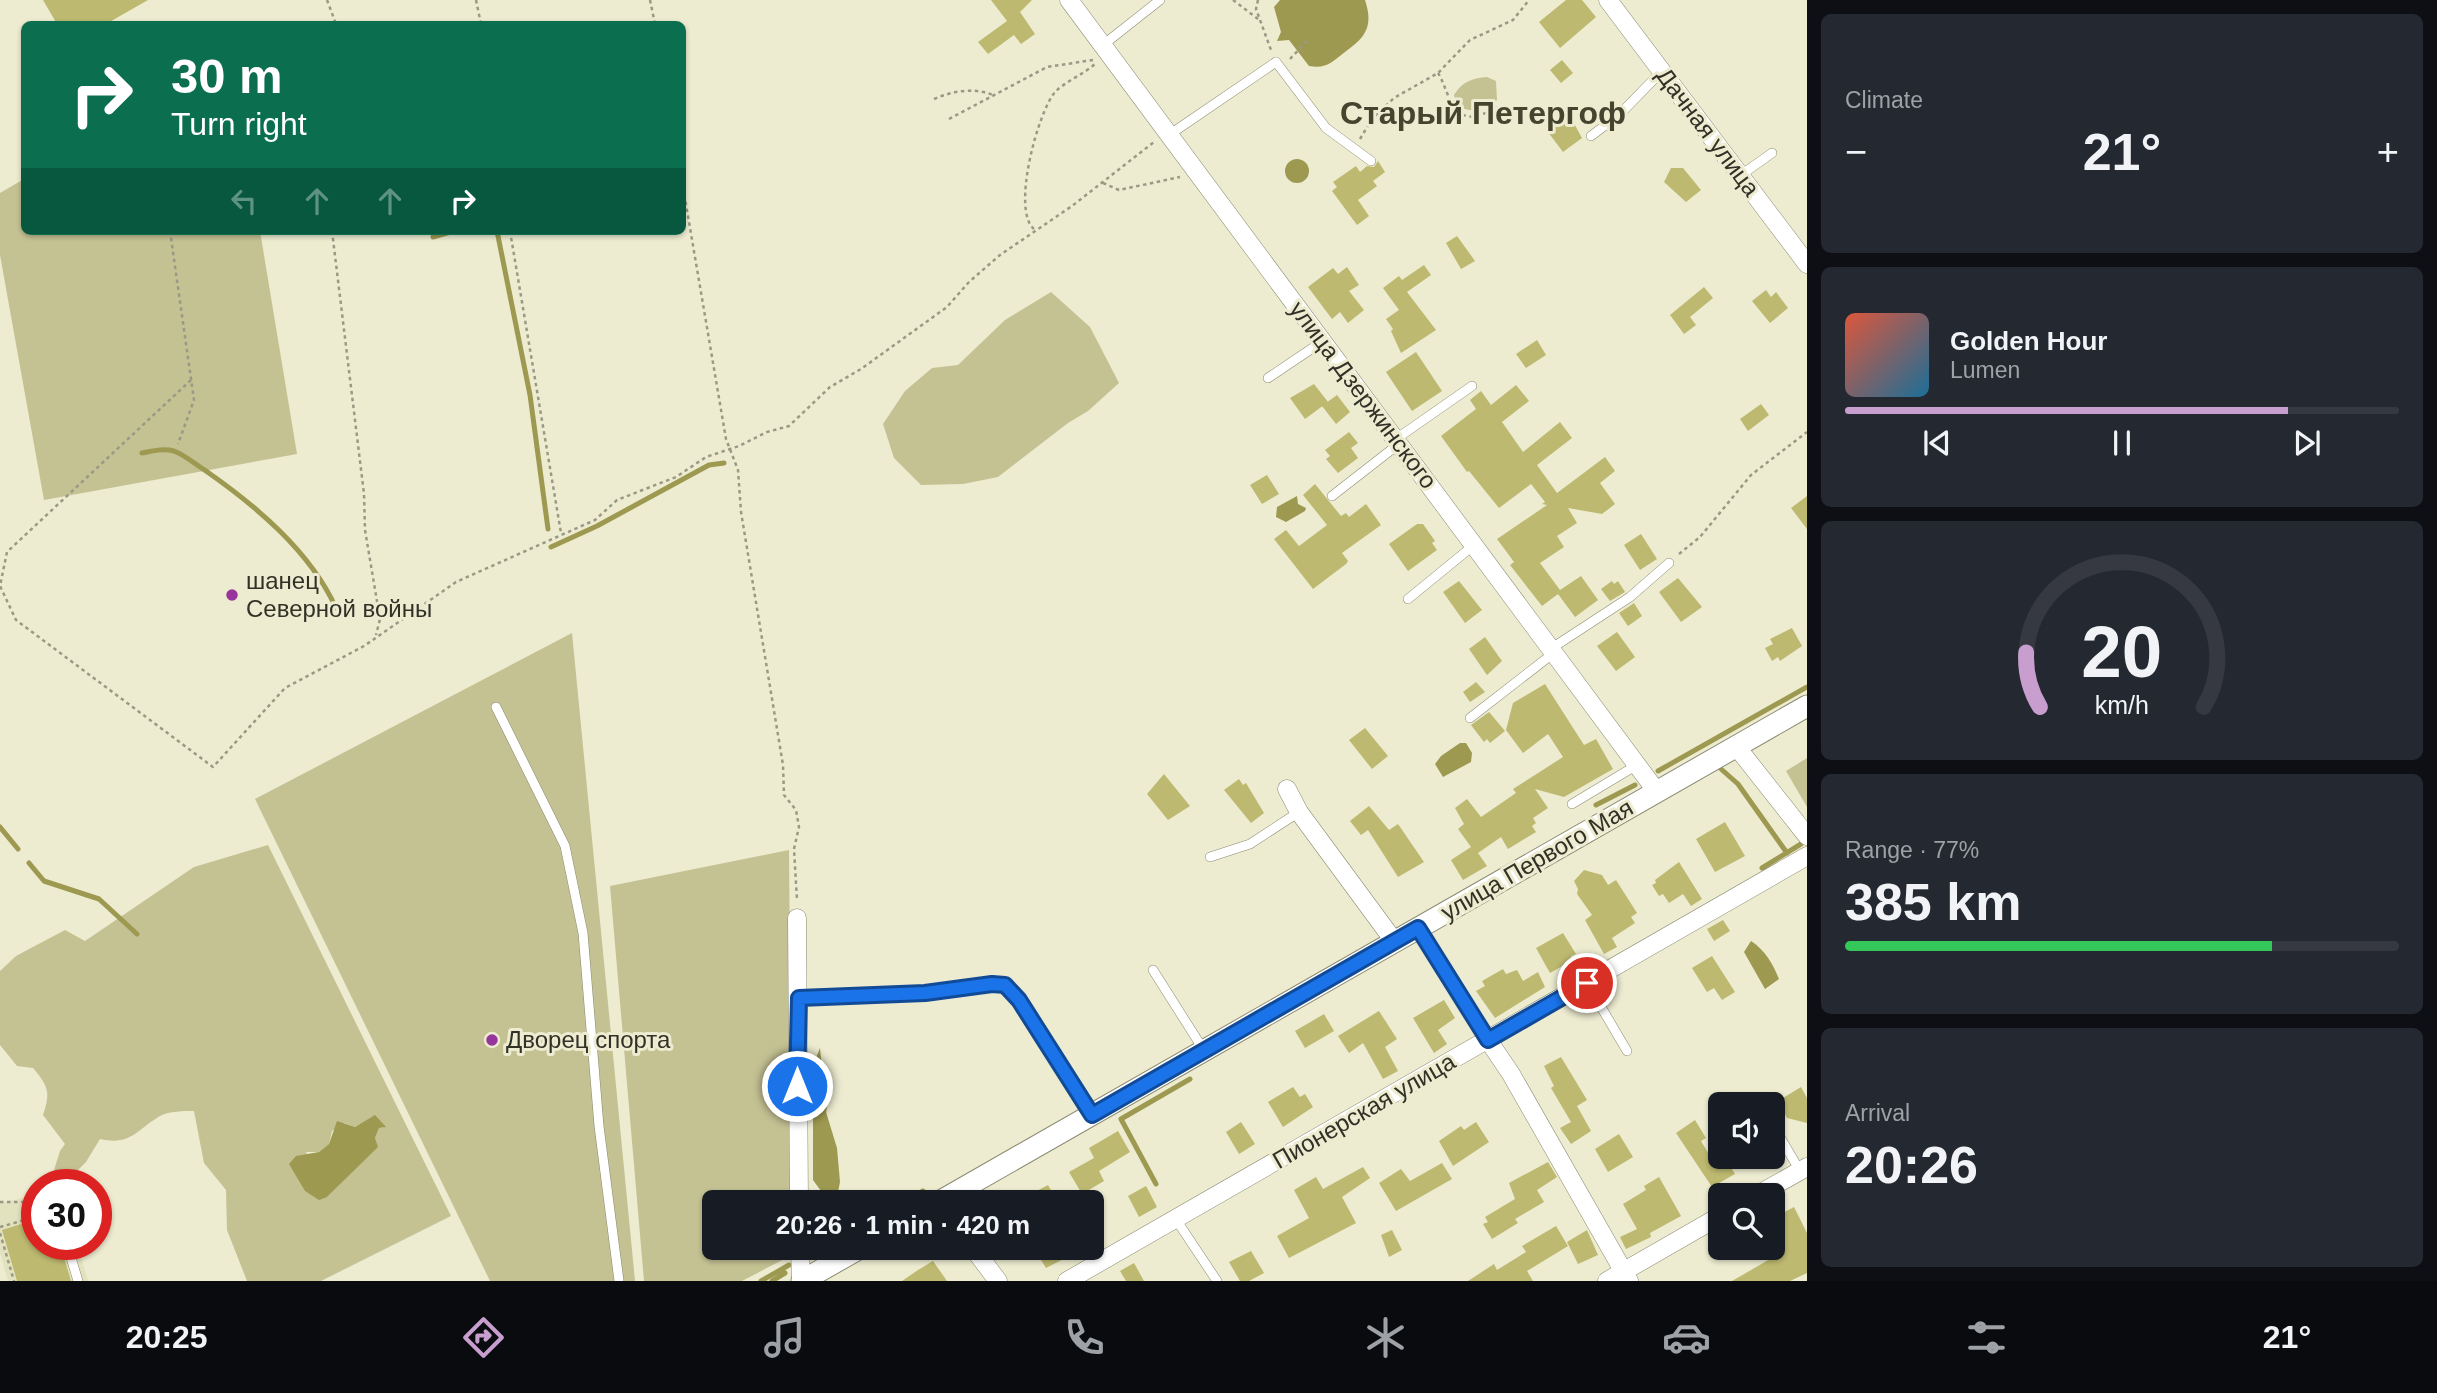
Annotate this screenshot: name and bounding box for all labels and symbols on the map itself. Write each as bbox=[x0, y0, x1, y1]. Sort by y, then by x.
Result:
street label: Дачная улица bbox=[1651, 62, 1766, 202]
district label: Старый Петергоф bbox=[1340, 95, 1626, 131]
street label: улица Дзержинского bbox=[1284, 296, 1443, 494]
place label: шанец Северной войны bbox=[246, 567, 432, 622]
marker: шанец Северной войны bbox=[224, 587, 240, 603]
street label: улица Первого Мая bbox=[1436, 794, 1638, 926]
pin bbox=[1557, 953, 1617, 1013]
place label: Дворец спорта bbox=[506, 1026, 671, 1053]
marker: Дворец спорта bbox=[484, 1032, 500, 1048]
street label: Пионерская улица bbox=[1268, 1047, 1460, 1174]
position arrow bbox=[760, 1049, 834, 1123]
speed limit sign: 30 bbox=[21, 1169, 112, 1260]

